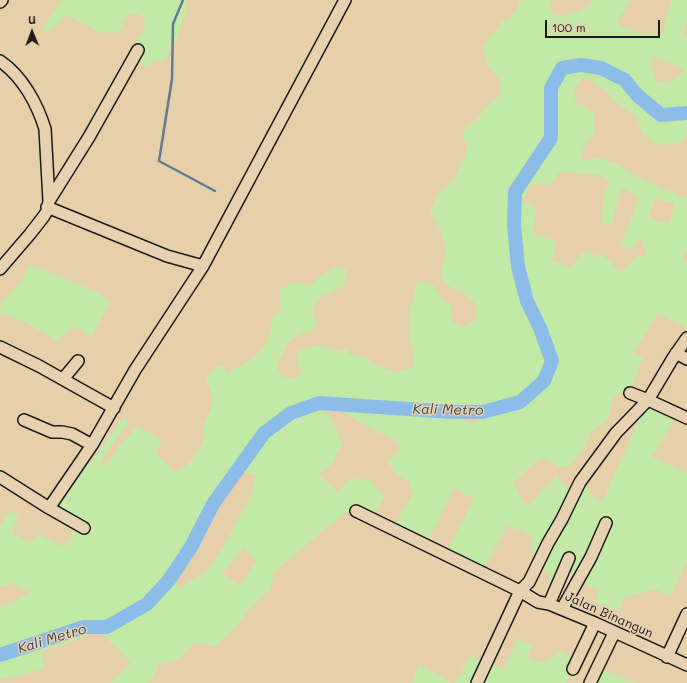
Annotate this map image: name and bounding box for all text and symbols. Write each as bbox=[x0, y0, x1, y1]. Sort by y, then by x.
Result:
north arrow bbox=[12, 12, 52, 52]
text: U bbox=[28, 12, 36, 27]
scale bar bbox=[547, 12, 662, 38]
text: 100 m bbox=[552, 19, 586, 35]
water label: Kali Metro bbox=[412, 401, 484, 419]
street label: Jalan Binangun bbox=[563, 589, 655, 641]
water label: Kali Metro bbox=[16, 621, 88, 657]

